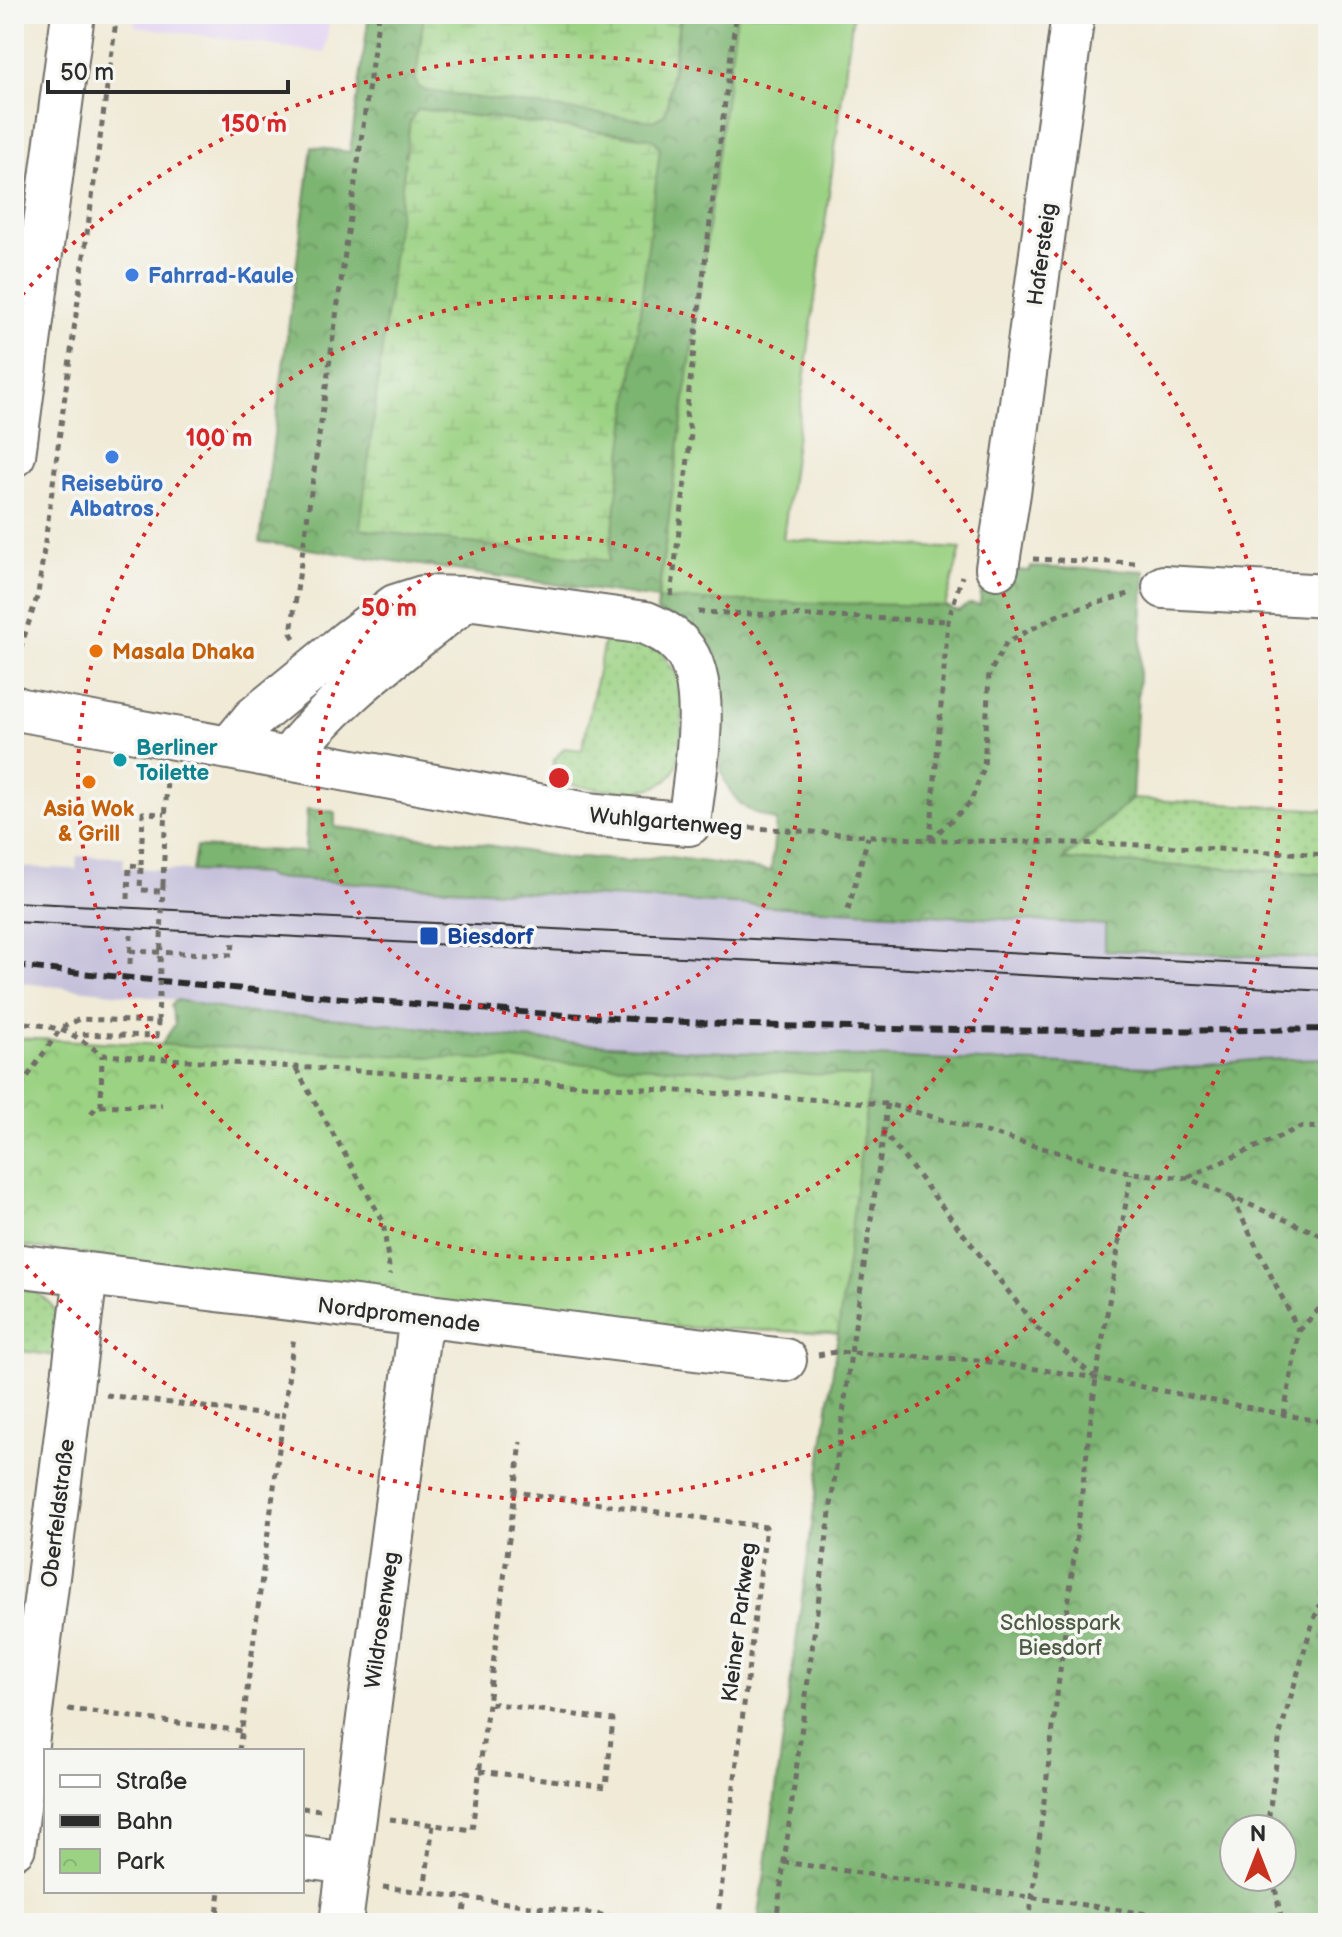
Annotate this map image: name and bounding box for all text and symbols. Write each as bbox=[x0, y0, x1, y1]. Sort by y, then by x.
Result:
scale bar bbox=[48, 44, 288, 94]
text: 50 m bbox=[60, 58, 114, 87]
text: 150 m bbox=[221, 110, 287, 139]
street label: Hafersteig bbox=[1022, 201, 1063, 307]
place label: Fahrrad-Kaule bbox=[148, 263, 294, 290]
marker: Fahrrad-Kaule bbox=[123, 266, 141, 284]
text: 100 m bbox=[186, 424, 252, 453]
marker: Reisebüro Albatros bbox=[103, 448, 121, 466]
place label: Reisebüro Albatros bbox=[61, 471, 163, 523]
text: 50 m bbox=[361, 594, 417, 623]
place label: Masala Dhaka bbox=[112, 639, 255, 666]
marker: Masala Dhaka bbox=[87, 642, 105, 660]
place label: Berliner Toilette bbox=[136, 735, 218, 787]
marker: Berliner Toilette bbox=[111, 751, 129, 769]
centre of rings bbox=[545, 764, 573, 792]
marker: Asia Wok & Grill bbox=[80, 773, 98, 791]
place label: Asia Wok & Grill bbox=[43, 796, 135, 848]
street label: Wuhlgartenweg bbox=[588, 802, 744, 843]
place label: Biesdorf bbox=[447, 924, 535, 951]
marker: Biesdorf bbox=[418, 925, 440, 947]
street label: Nordpromenade bbox=[316, 1292, 482, 1339]
street label: Oberfeldstraße bbox=[36, 1437, 81, 1589]
street label: Kleiner Parkweg bbox=[716, 1541, 763, 1704]
street label: Wildrosenweg bbox=[360, 1550, 405, 1690]
park label: Schlosspark Biesdorf bbox=[1000, 1610, 1120, 1662]
legend bbox=[44, 1749, 304, 1893]
text: Straße bbox=[116, 1767, 187, 1796]
text: Bahn bbox=[116, 1807, 173, 1836]
north arrow bbox=[1218, 1813, 1298, 1893]
text: N bbox=[1250, 1821, 1266, 1848]
text: Park bbox=[116, 1847, 164, 1876]

